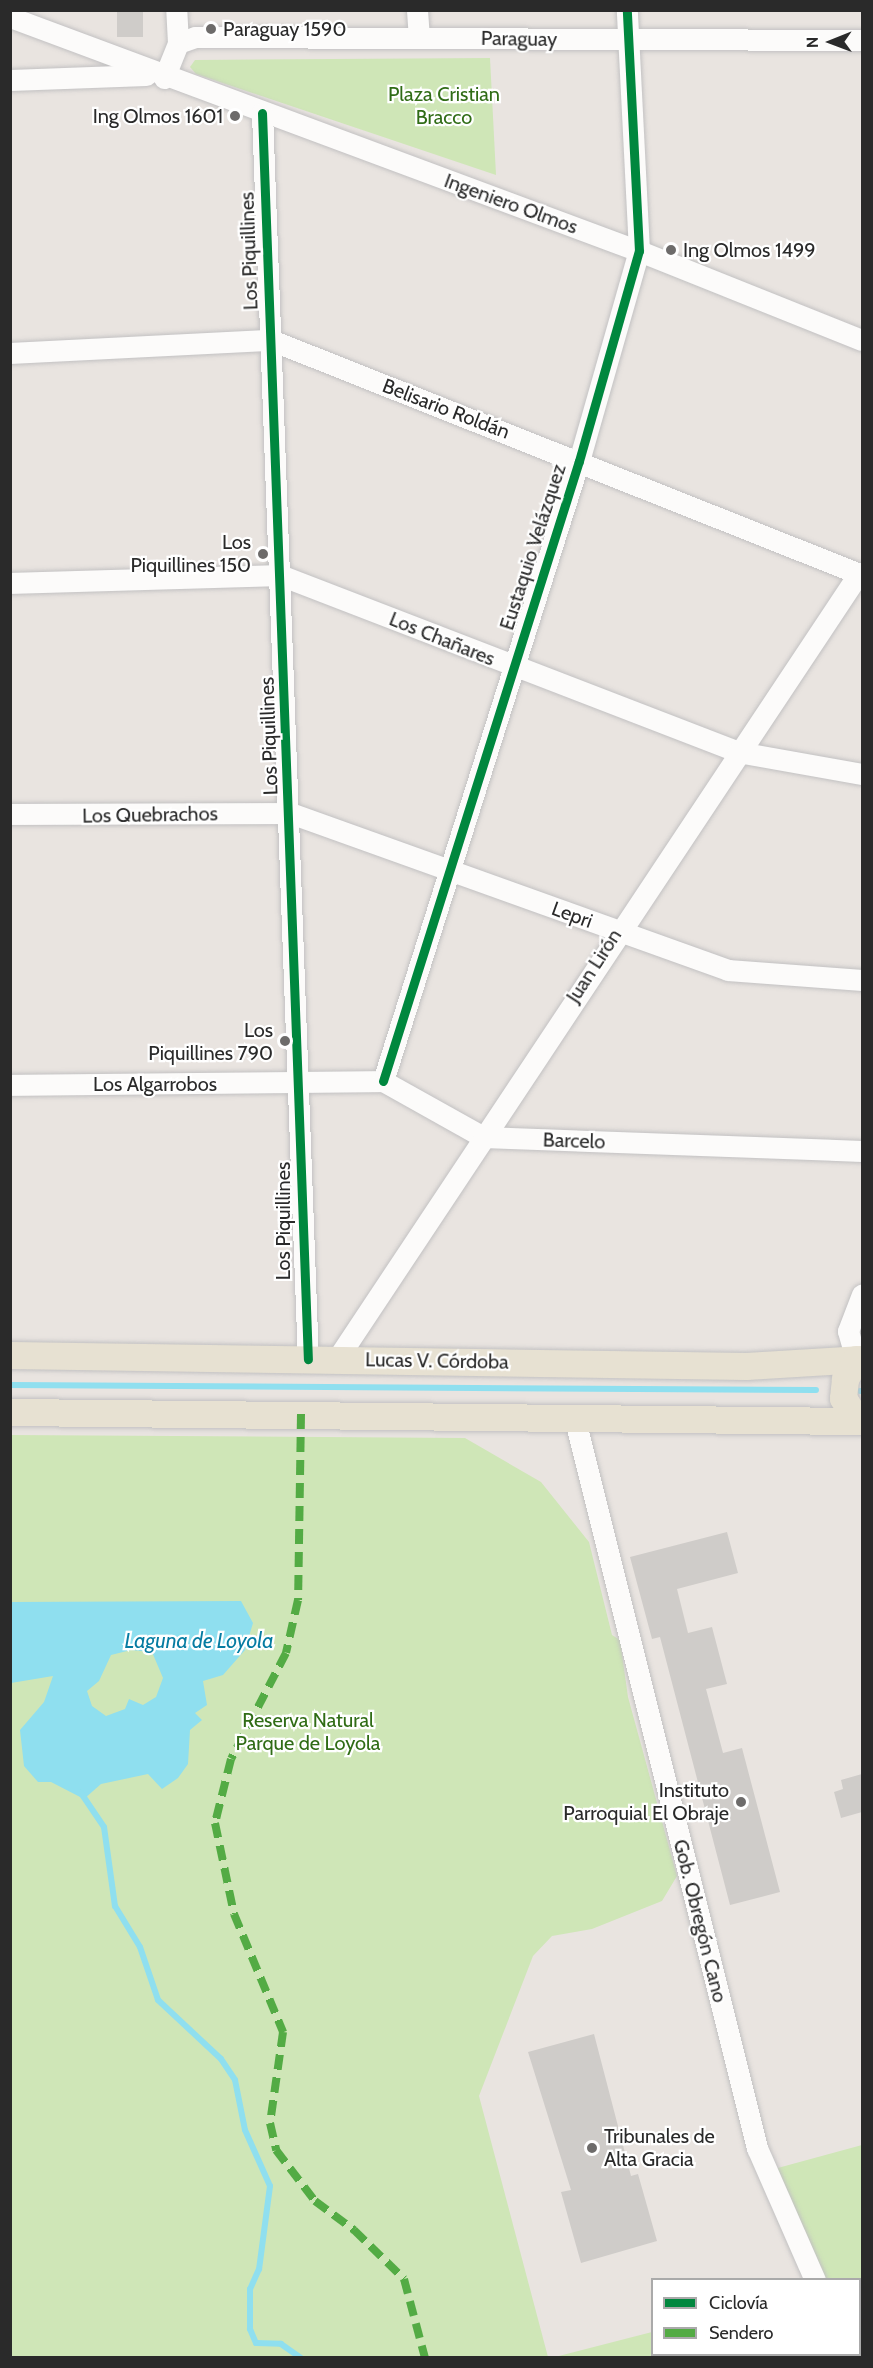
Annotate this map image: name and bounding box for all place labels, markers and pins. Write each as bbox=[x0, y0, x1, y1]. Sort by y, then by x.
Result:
place label: Paraguay 1590 bbox=[223, 17, 346, 41]
marker: Paraguay 1590 bbox=[204, 22, 218, 36]
place label: Ing Olmos 1601 bbox=[93, 104, 223, 128]
marker: Ing Olmos 1601 bbox=[228, 109, 242, 123]
place label: Ing Olmos 1499 bbox=[683, 238, 816, 262]
marker: Ing Olmos 1499 bbox=[664, 243, 678, 257]
place label: Los Piquillines 150 bbox=[130, 530, 251, 577]
marker: Los Piquillines 150 bbox=[256, 547, 270, 561]
place label: Los Piquillines 790 bbox=[148, 1018, 273, 1065]
marker: Los Piquillines 790 bbox=[278, 1034, 292, 1048]
place label: Instituto Parroquial El Obraje bbox=[563, 1778, 729, 1825]
marker: Instituto Parroquial El Obraje bbox=[734, 1795, 748, 1809]
place label: Tribunales de Alta Gracia bbox=[604, 2124, 715, 2171]
marker: Tribunales de Alta Gracia bbox=[585, 2141, 599, 2155]

